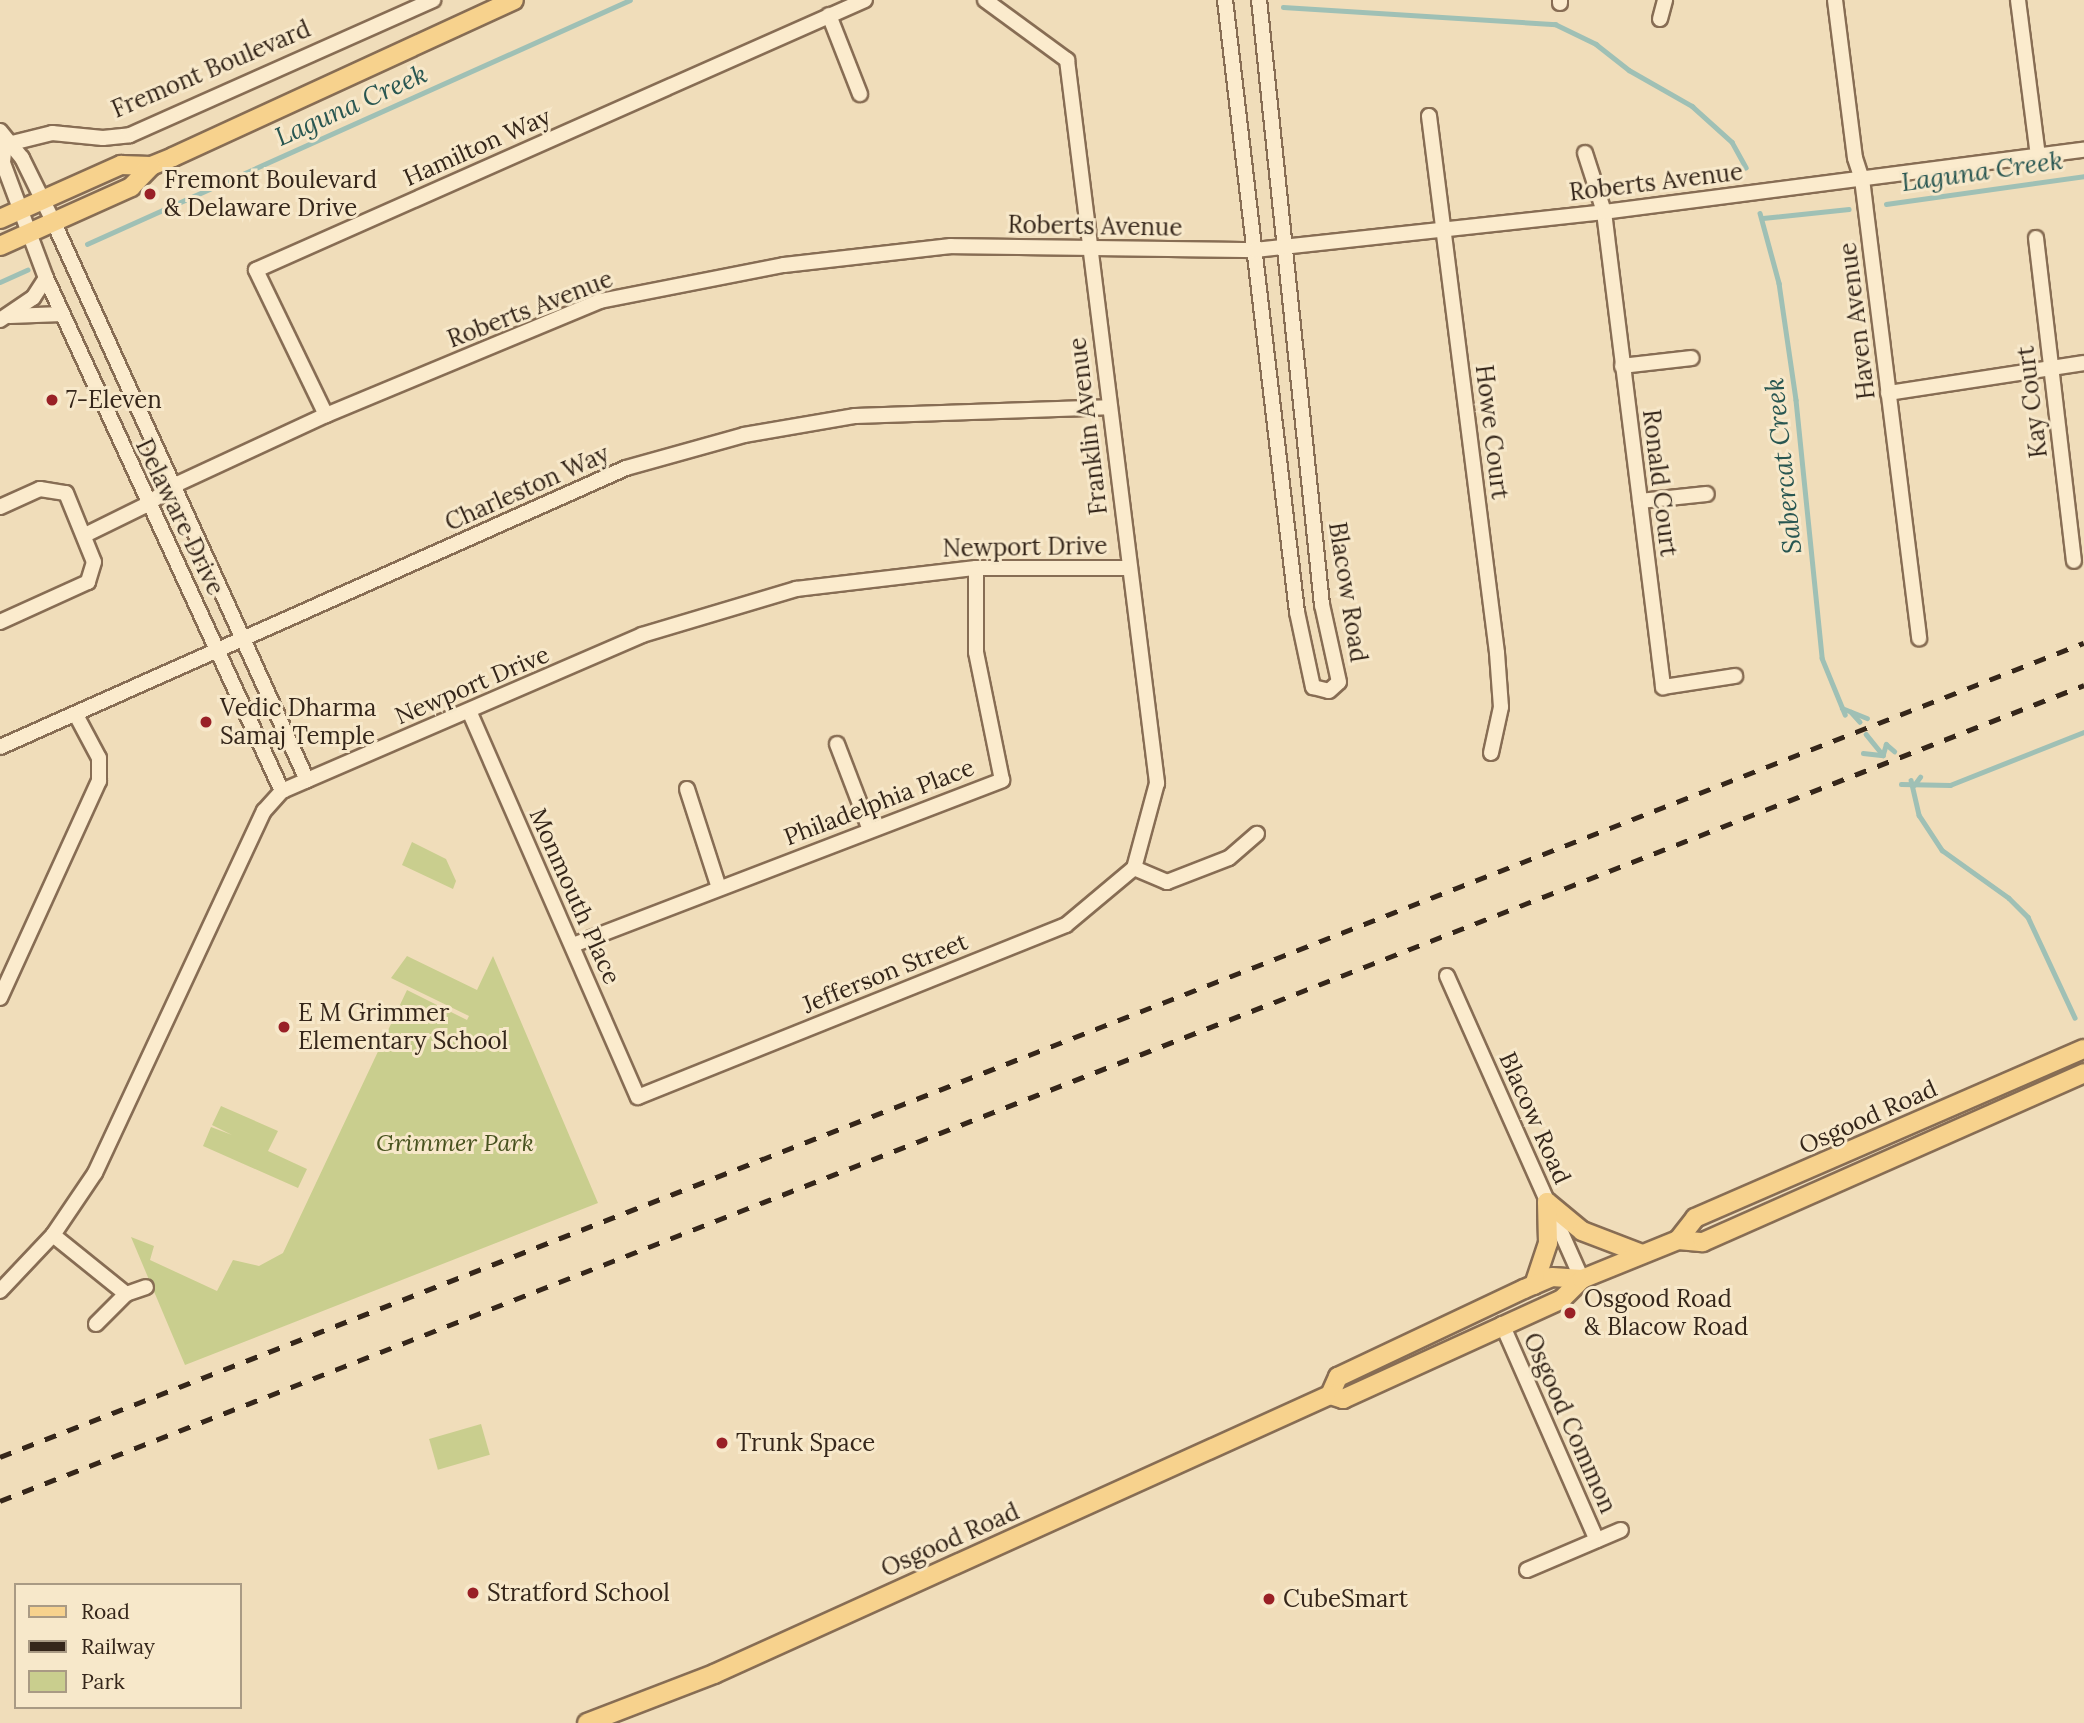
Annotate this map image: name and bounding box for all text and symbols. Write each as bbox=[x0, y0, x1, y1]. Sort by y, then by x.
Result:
street label: Fremont Boulevard bbox=[107, 14, 315, 124]
water label: Laguna Creek bbox=[270, 58, 432, 152]
street label: Hamilton Way bbox=[399, 102, 555, 192]
water label: Laguna Creek bbox=[1899, 144, 2065, 198]
street label: Roberts Avenue bbox=[1568, 157, 1744, 207]
place label: Fremont Boulevard & Delaware Drive bbox=[164, 166, 377, 222]
marker: Fremont Boulevard & Delaware Drive bbox=[142, 186, 158, 202]
street label: Roberts Avenue bbox=[1007, 210, 1183, 242]
street label: Haven Avenue bbox=[1833, 241, 1881, 401]
street label: Roberts Avenue bbox=[443, 264, 617, 354]
street label: Franklin Avenue bbox=[1063, 336, 1113, 516]
street label: Kay Court bbox=[2011, 344, 2053, 460]
street label: Howe Court bbox=[1469, 363, 1515, 501]
water label: Sabercat Creek bbox=[1758, 376, 1808, 556]
place label: 7-Eleven bbox=[66, 386, 162, 414]
marker: 7-Eleven bbox=[44, 392, 60, 408]
street label: Ronald Court bbox=[1637, 408, 1683, 558]
street label: Delaware Drive bbox=[130, 434, 230, 600]
street label: Charleston Way bbox=[441, 439, 613, 537]
street label: Blacow Road bbox=[1323, 520, 1373, 664]
street label: Newport Drive bbox=[942, 531, 1108, 563]
street label: Newport Drive bbox=[391, 640, 553, 730]
place label: Vedic Dharma Samaj Temple bbox=[220, 694, 376, 750]
marker: Vedic Dharma Samaj Temple bbox=[198, 714, 214, 730]
street label: Philadelphia Place bbox=[780, 752, 978, 852]
street label: Monmouth Place bbox=[523, 804, 627, 988]
street label: Jefferson Street bbox=[798, 927, 972, 1019]
place label: E M Grimmer Elementary School bbox=[298, 999, 508, 1055]
marker: E M Grimmer Elementary School bbox=[276, 1019, 292, 1035]
street label: Blacow Road bbox=[1493, 1048, 1577, 1188]
street label: Osgood Road bbox=[1795, 1074, 1941, 1160]
park label: Grimmer Park bbox=[376, 1129, 534, 1157]
place label: Osgood Road & Blacow Road bbox=[1584, 1285, 1748, 1341]
marker: Osgood Road & Blacow Road bbox=[1562, 1305, 1578, 1321]
street label: Osgood Common bbox=[1517, 1328, 1623, 1518]
place label: Trunk Space bbox=[736, 1429, 875, 1457]
marker: Trunk Space bbox=[714, 1435, 730, 1451]
street label: Osgood Road bbox=[877, 1497, 1023, 1583]
place label: Stratford School bbox=[487, 1579, 670, 1607]
legend bbox=[14, 1583, 242, 1709]
marker: Stratford School bbox=[465, 1585, 481, 1601]
place label: CubeSmart bbox=[1283, 1585, 1408, 1613]
marker: CubeSmart bbox=[1261, 1591, 1277, 1607]
text: Road bbox=[81, 1598, 130, 1625]
text: Railway bbox=[81, 1633, 155, 1660]
text: Park bbox=[81, 1668, 125, 1695]

